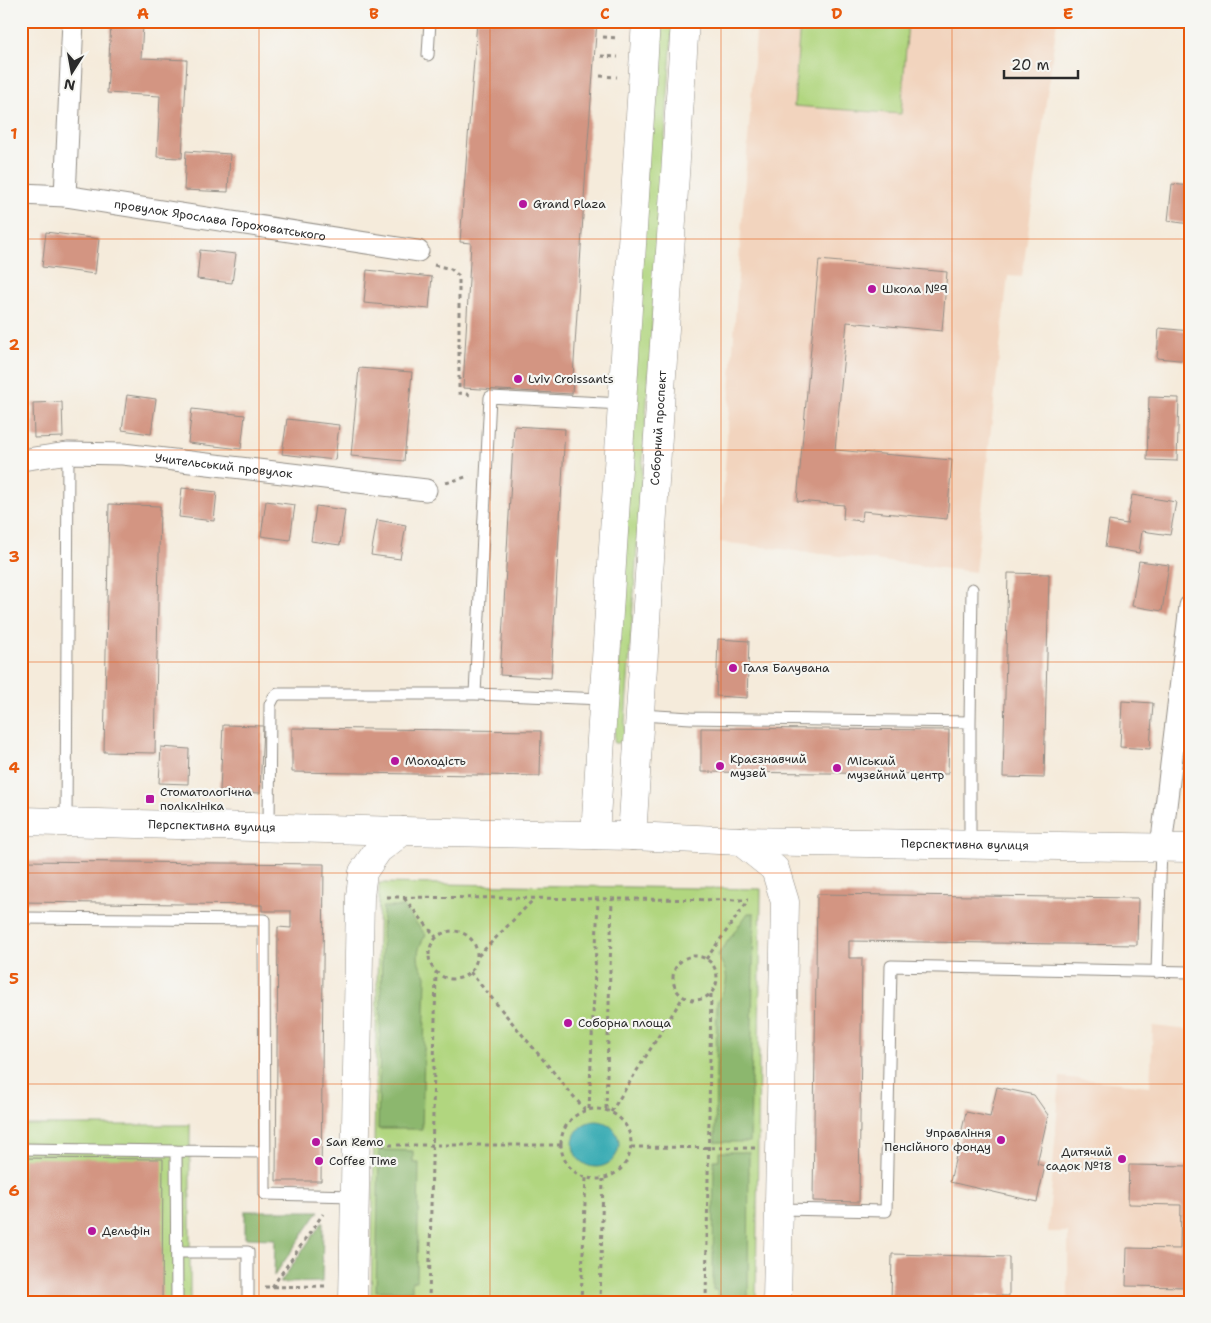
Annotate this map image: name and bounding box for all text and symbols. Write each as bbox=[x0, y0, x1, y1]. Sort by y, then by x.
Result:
text: A bbox=[137, 3, 149, 24]
text: B bbox=[369, 3, 379, 24]
text: C bbox=[600, 3, 610, 24]
text: D bbox=[831, 3, 843, 24]
text: E bbox=[1063, 3, 1073, 24]
north arrow bbox=[48, 48, 98, 98]
scale bar bbox=[1004, 48, 1077, 80]
text: 20 m bbox=[1011, 55, 1050, 75]
text: N bbox=[62, 75, 77, 95]
text: 1 bbox=[10, 123, 18, 144]
street label: провулок Ярослава Гороховатського bbox=[113, 196, 327, 245]
place label: Grand Plaza bbox=[533, 196, 606, 212]
marker: Grand Plaza bbox=[517, 198, 529, 210]
place label: Школа №9 bbox=[882, 281, 948, 297]
marker: Школа №9 bbox=[866, 283, 878, 295]
text: 2 bbox=[8, 334, 20, 355]
street label: Соборний проспект bbox=[647, 369, 670, 486]
place label: Lviv Croissants bbox=[528, 371, 614, 387]
marker: Lviv Croissants bbox=[512, 373, 524, 385]
street label: Учительський провулок bbox=[154, 450, 294, 482]
text: 3 bbox=[8, 546, 20, 567]
place label: Галя Балувана bbox=[743, 660, 830, 676]
marker: Галя Балувана bbox=[727, 662, 739, 674]
place label: Краєзнавчий музей bbox=[730, 751, 807, 781]
place label: Молодість bbox=[405, 753, 466, 769]
place label: Міський музейний центр bbox=[847, 753, 945, 783]
marker: Молодість bbox=[389, 755, 401, 767]
text: 4 bbox=[8, 757, 20, 778]
marker: Краєзнавчий музей bbox=[714, 760, 726, 772]
marker: Міський музейний центр bbox=[831, 762, 843, 774]
place label: Стоматологічна поліклініка bbox=[160, 784, 252, 814]
marker: Стоматологічна поліклініка bbox=[144, 793, 156, 805]
street label: Перспективна вулиця bbox=[148, 816, 276, 836]
street label: Перспективна вулиця bbox=[901, 836, 1029, 853]
text: 5 bbox=[9, 968, 19, 989]
place label: Соборна площа bbox=[578, 1015, 672, 1031]
marker: Соборна площа bbox=[562, 1017, 574, 1029]
place label: Управління Пенсійного фонду bbox=[884, 1125, 991, 1155]
place label: San Remo bbox=[326, 1134, 384, 1150]
marker: Управління Пенсійного фонду bbox=[995, 1134, 1007, 1146]
marker: San Remo bbox=[310, 1136, 322, 1148]
place label: Дитячий садок №18 bbox=[1046, 1144, 1112, 1174]
place label: Coffee Time bbox=[329, 1153, 397, 1169]
marker: Дитячий садок №18 bbox=[1116, 1153, 1128, 1165]
marker: Coffee Time bbox=[313, 1155, 325, 1167]
text: 6 bbox=[8, 1180, 20, 1201]
place label: Дельфін bbox=[102, 1223, 150, 1239]
marker: Дельфін bbox=[86, 1225, 98, 1237]

